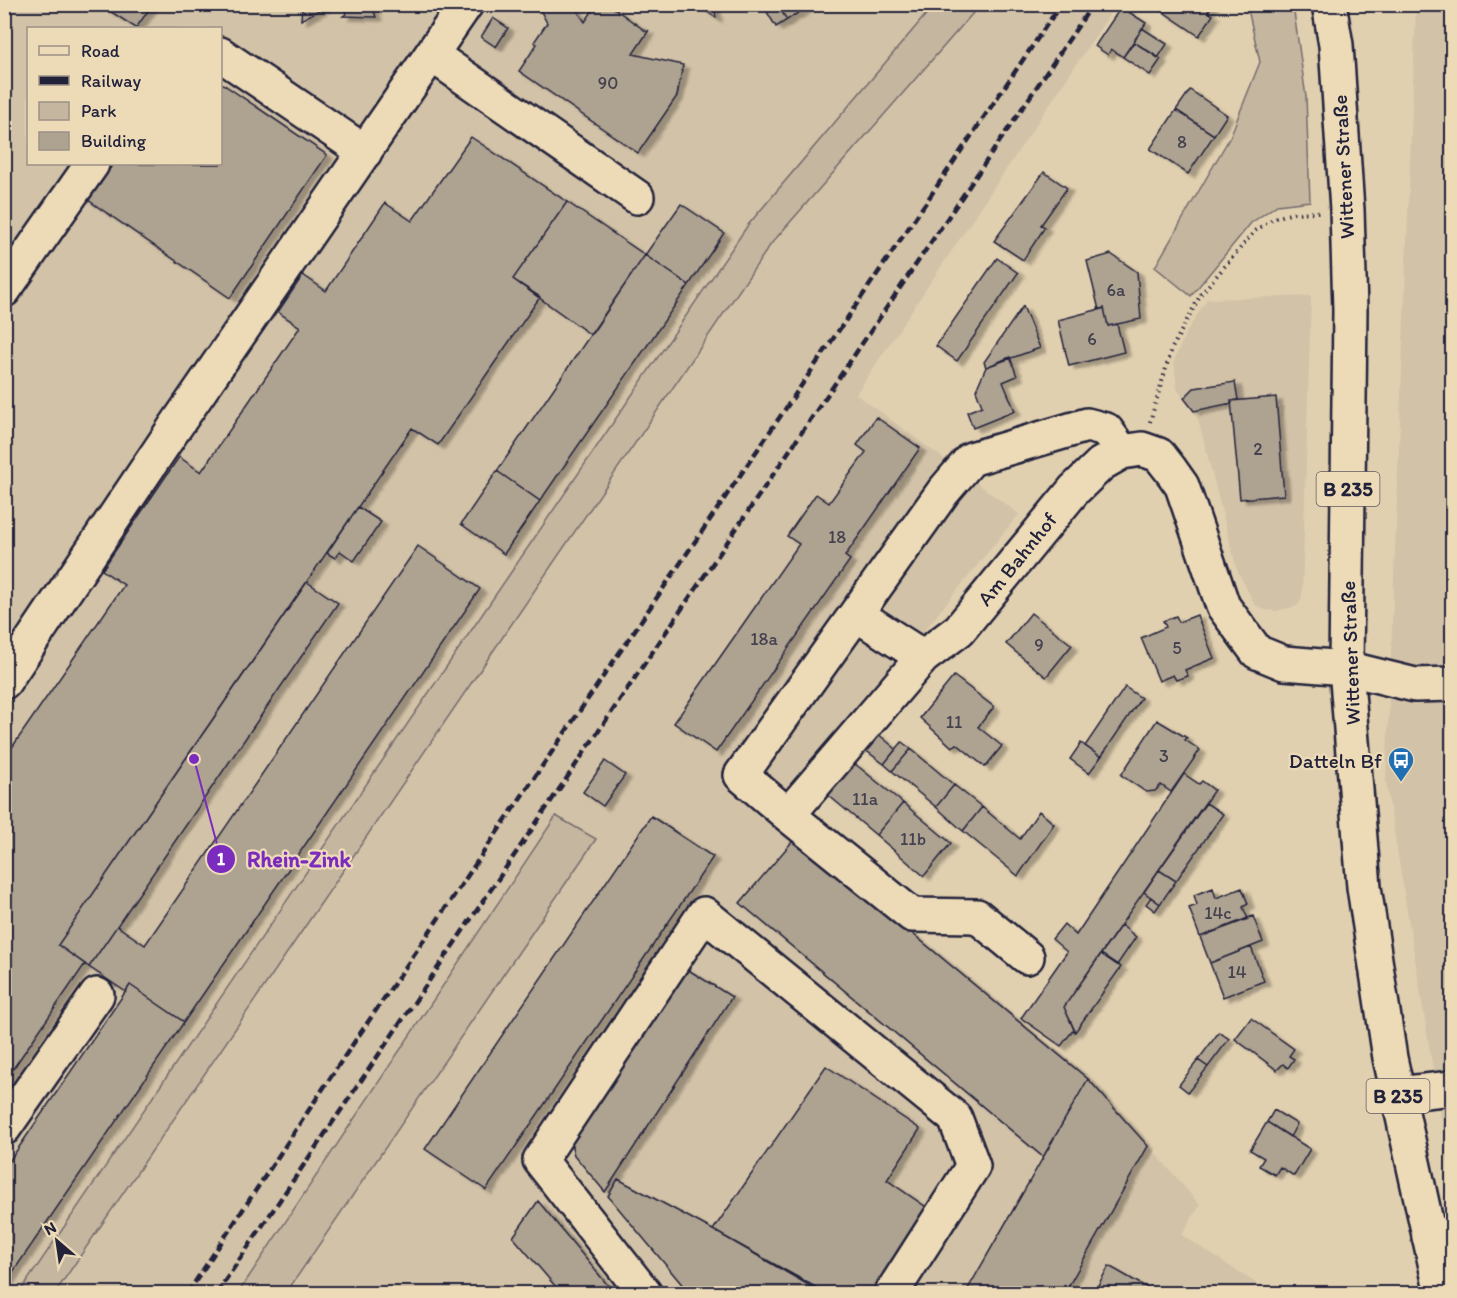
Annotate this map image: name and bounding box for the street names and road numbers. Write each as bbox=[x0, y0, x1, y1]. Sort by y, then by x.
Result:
street label: Wittener Straße bbox=[1327, 94, 1359, 240]
road number: B 235 bbox=[1316, 472, 1380, 506]
street label: Am Bahnhof bbox=[972, 507, 1062, 611]
street label: Wittener Straße bbox=[1335, 580, 1365, 726]
road number: B 235 bbox=[1366, 1079, 1430, 1113]

